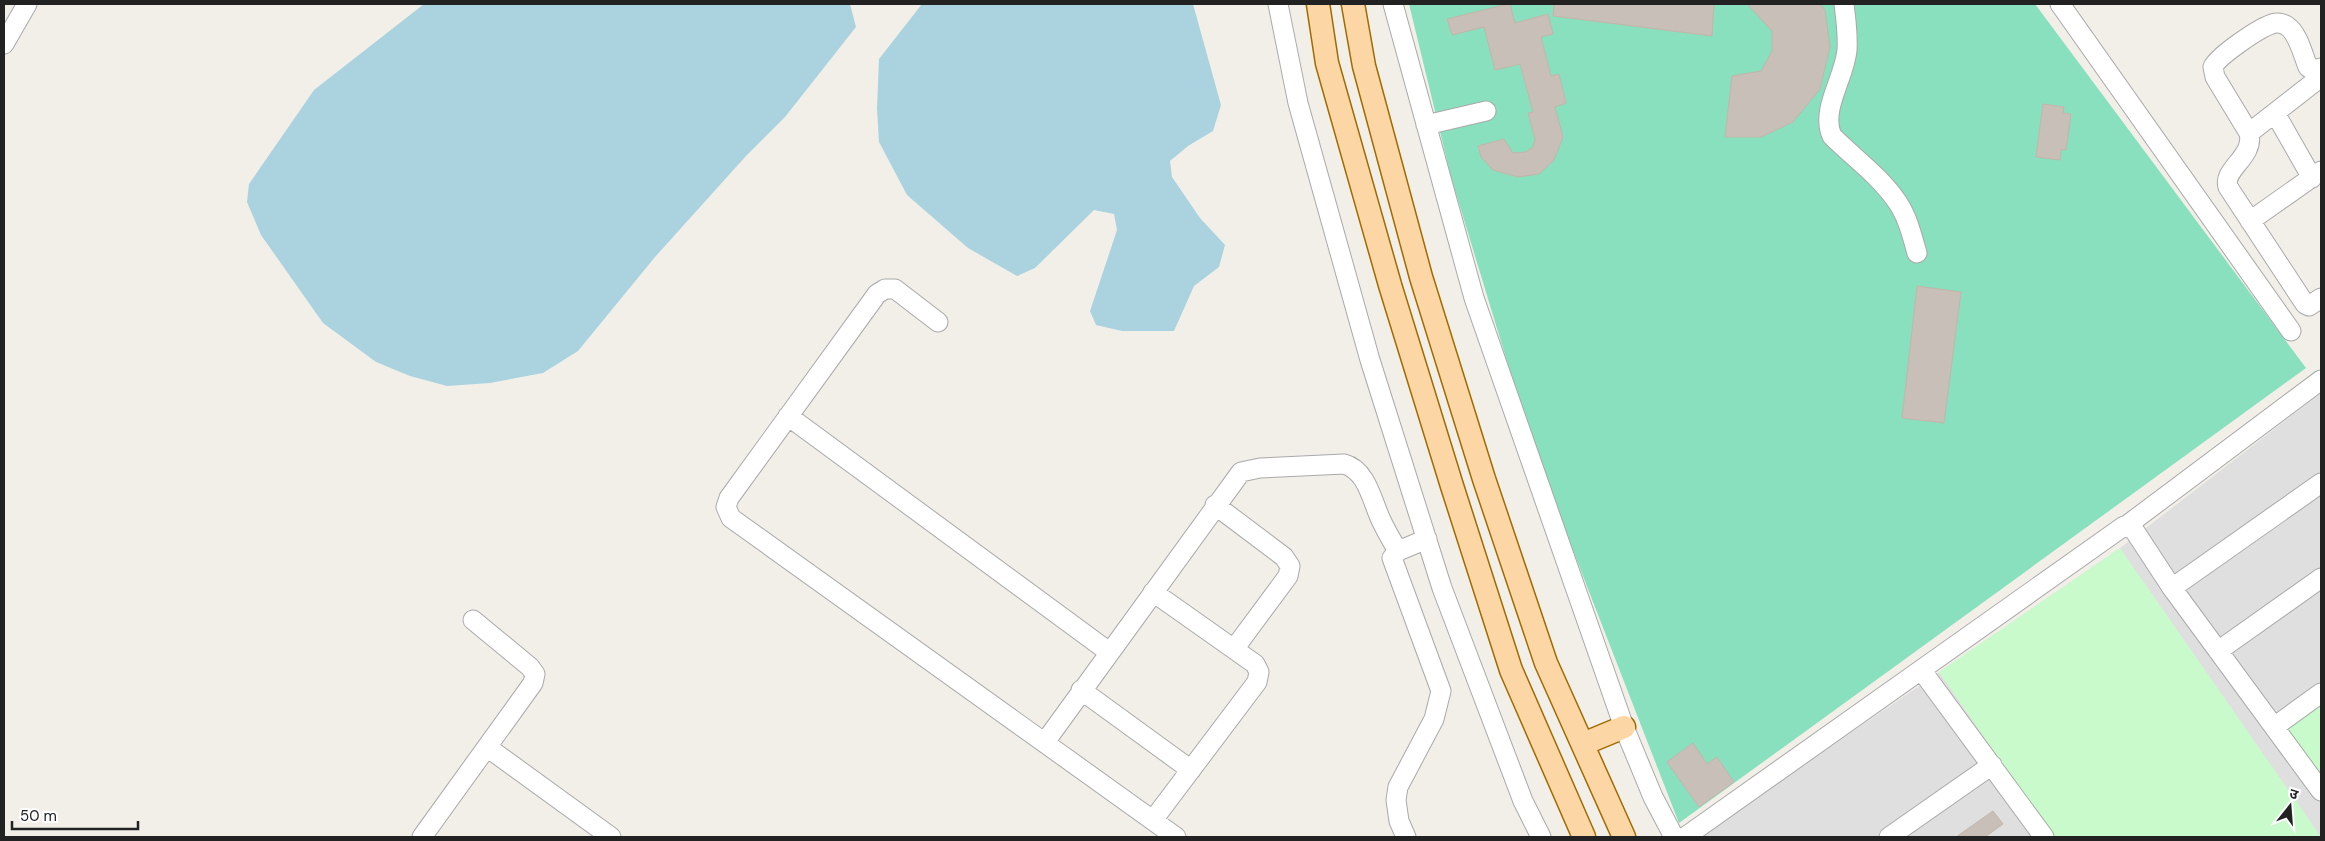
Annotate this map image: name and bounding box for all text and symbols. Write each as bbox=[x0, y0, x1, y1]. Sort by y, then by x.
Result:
north arrow bbox=[2265, 781, 2315, 831]
text: उ bbox=[2287, 784, 2301, 804]
scale bar bbox=[12, 798, 139, 830]
text: 50 m bbox=[20, 806, 57, 826]

